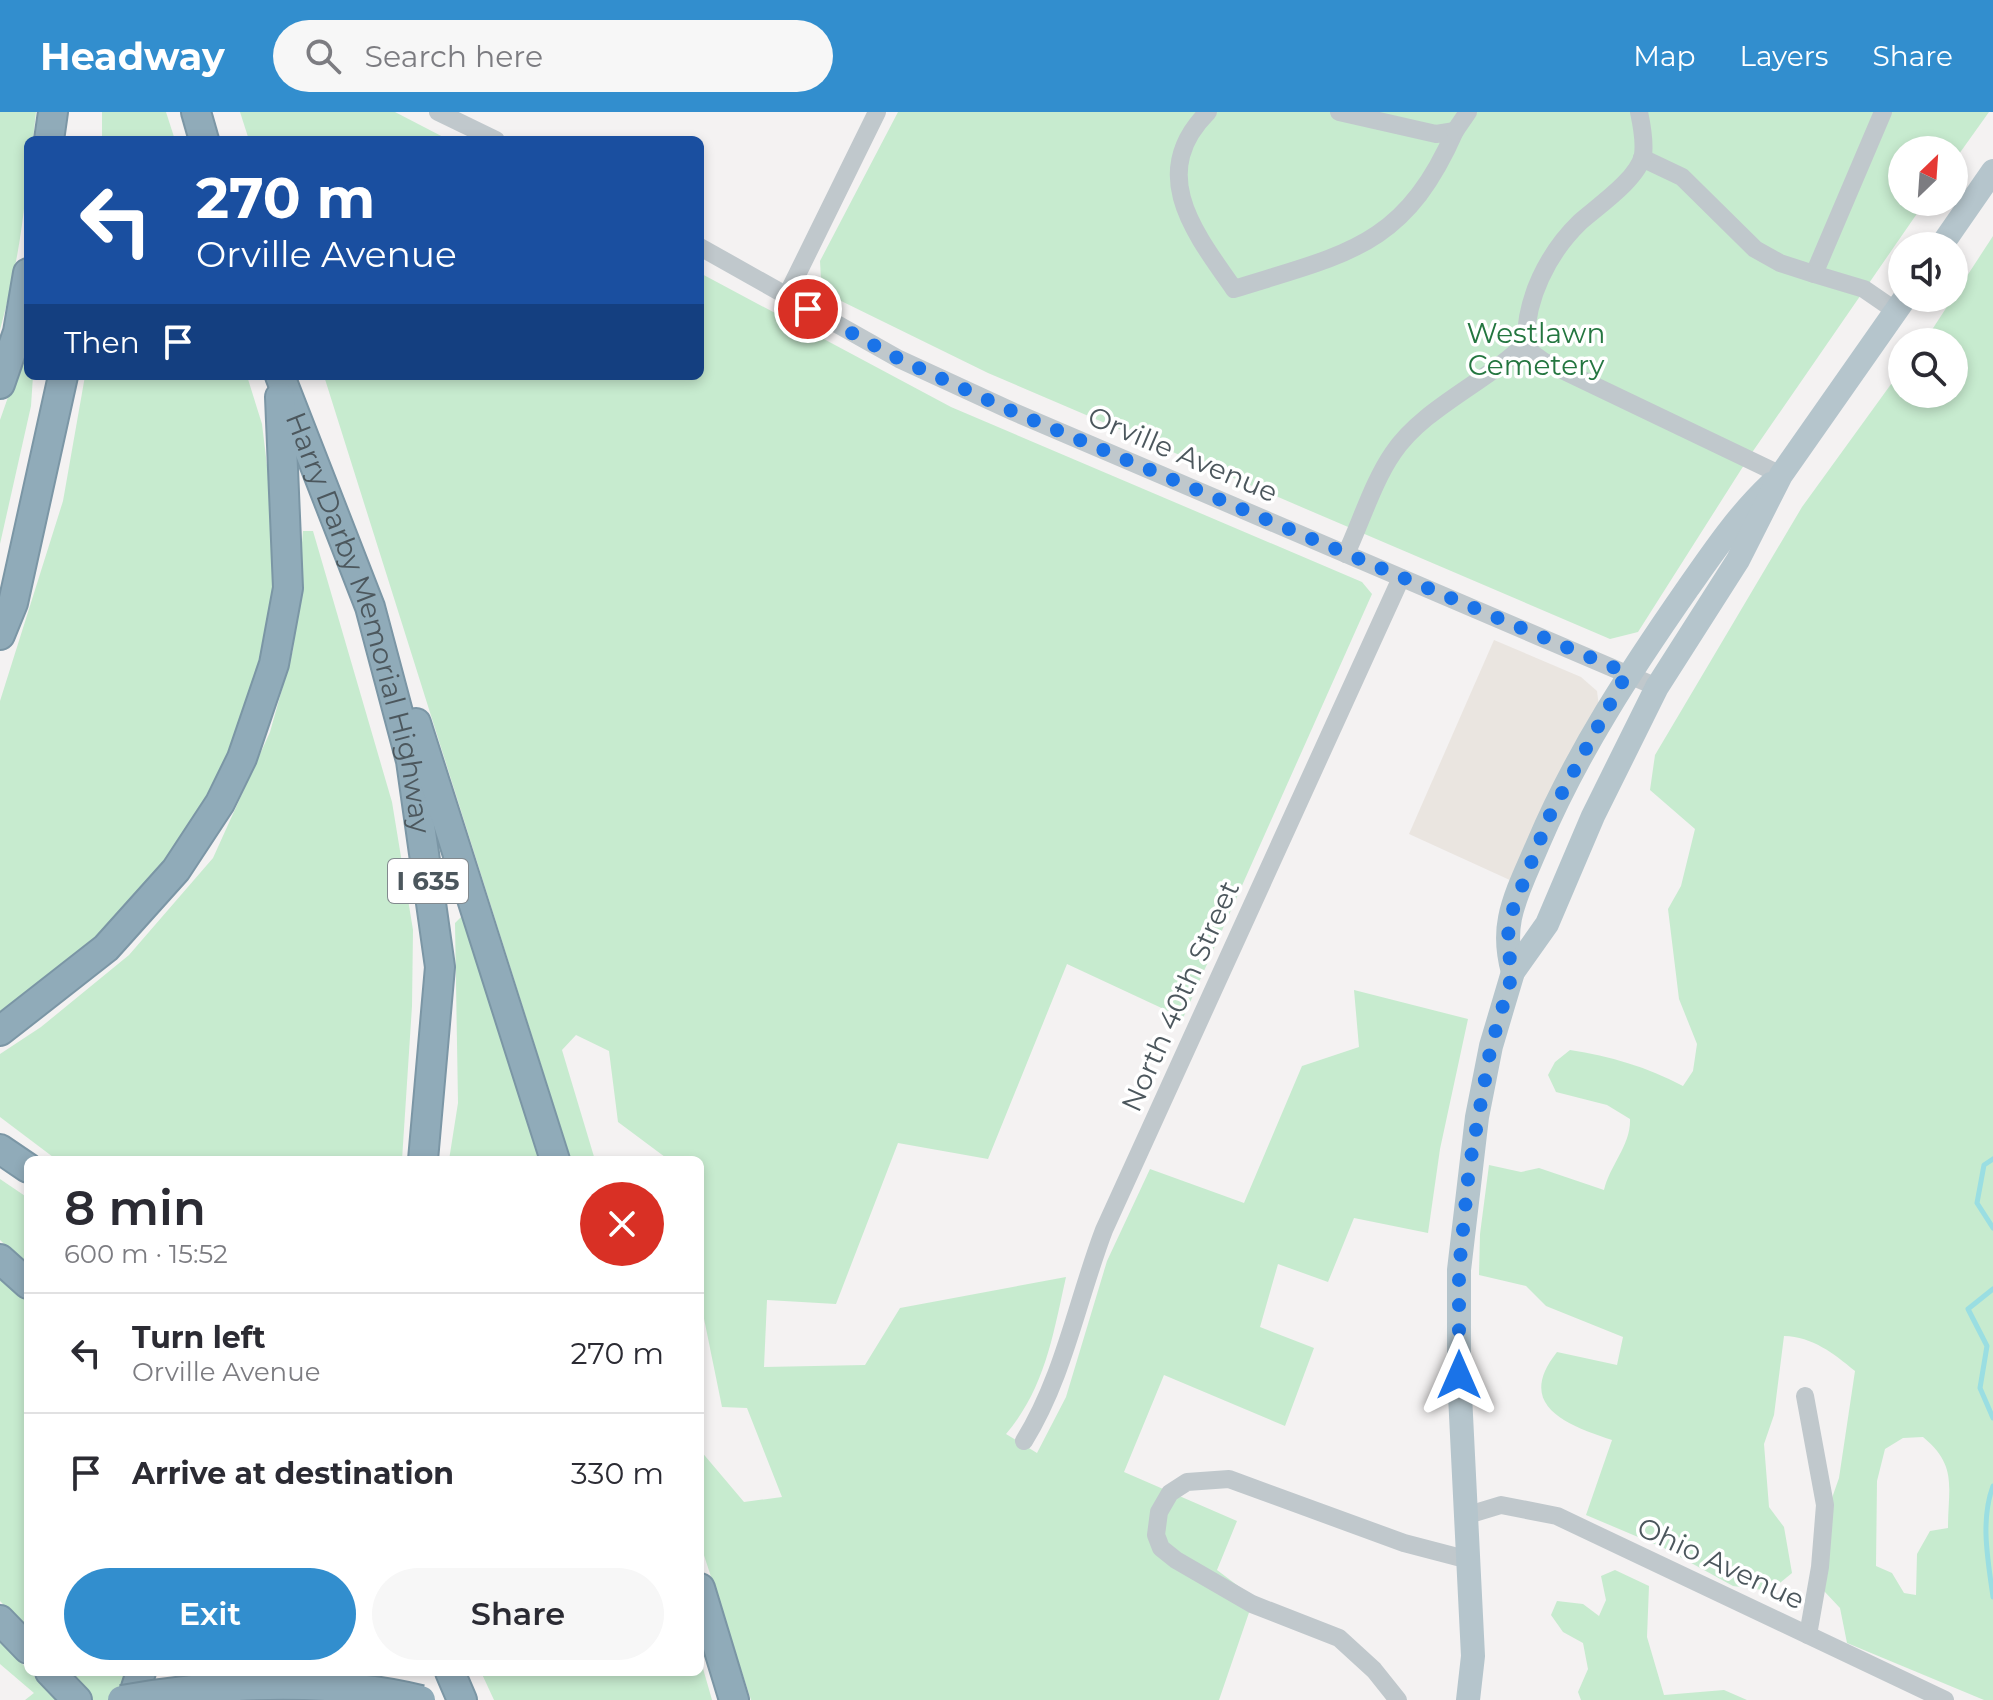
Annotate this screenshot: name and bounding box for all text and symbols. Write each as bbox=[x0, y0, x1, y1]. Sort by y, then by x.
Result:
search box bbox=[273, 20, 833, 92]
text: Headway bbox=[40, 33, 225, 80]
icon: search bbox=[301, 34, 345, 78]
text: Search here bbox=[365, 38, 543, 75]
text: Map bbox=[1633, 39, 1696, 73]
text: Layers bbox=[1740, 39, 1829, 73]
text: Share bbox=[1873, 39, 1953, 73]
north arrow bbox=[1888, 136, 1968, 216]
map controls bbox=[1888, 136, 1968, 408]
text: 270 m bbox=[196, 164, 375, 232]
icon: left bbox=[64, 168, 168, 272]
text: Orville Avenue bbox=[196, 232, 457, 276]
button: sound bbox=[1888, 232, 1968, 312]
pin bbox=[774, 275, 842, 343]
icon: arrive bbox=[786, 287, 830, 331]
park label: Westlawn Cemetery bbox=[1467, 316, 1605, 382]
icon: arrive bbox=[156, 320, 200, 364]
text: Then bbox=[64, 324, 140, 361]
button: search bbox=[1888, 328, 1968, 408]
street label: Orville Avenue bbox=[1083, 399, 1283, 509]
street label: Harry Darby Memorial Highway bbox=[279, 407, 438, 836]
road number: I 635 bbox=[388, 859, 468, 903]
street label: North 40th Street bbox=[1114, 875, 1246, 1117]
text: 8 min bbox=[64, 1179, 206, 1237]
button: close bbox=[580, 1182, 664, 1266]
text: 600 m · 15:52 bbox=[64, 1238, 228, 1270]
text: Turn left bbox=[132, 1319, 265, 1356]
icon: left bbox=[64, 1331, 108, 1375]
position arrow bbox=[1417, 1333, 1501, 1417]
text: 270 m bbox=[570, 1335, 664, 1372]
text: Orville Avenue bbox=[132, 1356, 320, 1388]
icon: arrive bbox=[64, 1451, 108, 1495]
text: Arrive at destination bbox=[132, 1455, 454, 1492]
text: 330 m bbox=[571, 1455, 664, 1492]
street label: Ohio Avenue bbox=[1632, 1509, 1810, 1617]
button: Exit bbox=[64, 1568, 356, 1660]
button: Share bbox=[372, 1568, 664, 1660]

